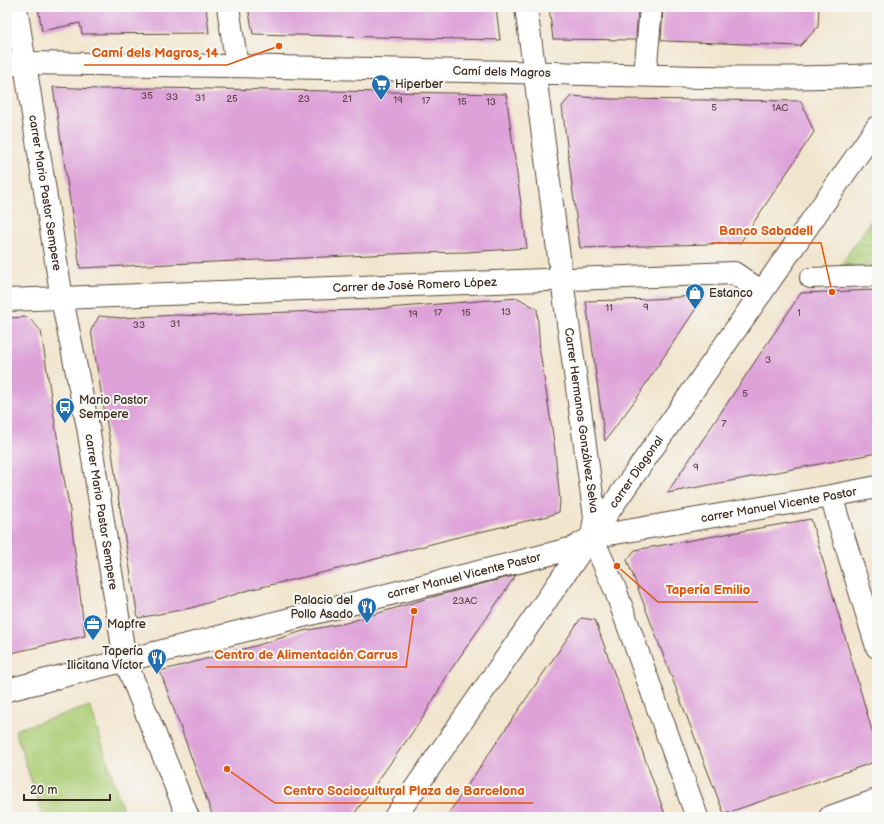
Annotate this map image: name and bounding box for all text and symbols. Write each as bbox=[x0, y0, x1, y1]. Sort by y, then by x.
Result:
callout: Camí dels Magros, 14 bbox=[84, 40, 227, 65]
text: Camí dels Magros, 14 bbox=[92, 45, 219, 61]
street label: Camí dels Magros bbox=[452, 64, 551, 81]
supermarket icon: Hiperber bbox=[370, 73, 392, 101]
place label: Hiperber bbox=[395, 77, 444, 92]
house number: 35 bbox=[141, 90, 153, 102]
house number: 33 bbox=[166, 91, 178, 103]
house number: 31 bbox=[195, 92, 205, 104]
house number: 25 bbox=[226, 93, 238, 105]
house number: 23 bbox=[298, 93, 310, 105]
house number: 21 bbox=[342, 93, 352, 105]
house number: 19 bbox=[393, 94, 403, 106]
house number: 17 bbox=[422, 95, 430, 107]
house number: 15 bbox=[457, 96, 467, 108]
house number: 13 bbox=[486, 96, 496, 108]
house number: 5 bbox=[711, 102, 717, 114]
house number: 1AC bbox=[772, 102, 788, 114]
street label: carrer Mario Pastor Sempere bbox=[25, 114, 64, 272]
callout: Banco Sabadell bbox=[711, 218, 821, 243]
text: Banco Sabadell bbox=[719, 223, 813, 239]
street label: Carrer de José Romero López bbox=[332, 275, 497, 296]
shop icon: Estanco bbox=[684, 282, 706, 310]
place label: Estanco bbox=[709, 286, 753, 301]
house number: 9 bbox=[643, 301, 649, 313]
house number: 11 bbox=[605, 302, 613, 314]
house number: 13 bbox=[501, 306, 511, 318]
house number: 17 bbox=[434, 307, 442, 319]
house number: 15 bbox=[461, 307, 471, 319]
house number: 1 bbox=[797, 307, 801, 319]
house number: 19 bbox=[408, 308, 418, 320]
house number: 31 bbox=[170, 318, 180, 330]
house number: 33 bbox=[133, 319, 145, 331]
street label: Carrer Hermanos Gonzálvez Selva bbox=[561, 327, 601, 514]
house number: 3 bbox=[765, 354, 771, 366]
house number: 5 bbox=[742, 388, 748, 400]
place label: Mario Pastor Sempere bbox=[79, 393, 148, 422]
bus stop icon: Mario Pastor Sempere bbox=[54, 396, 76, 424]
house number: 7 bbox=[722, 418, 727, 430]
street label: carrer Mario Pastor Sempere bbox=[81, 433, 121, 591]
street label: carrer Diagonal bbox=[606, 433, 667, 511]
house number: 9 bbox=[693, 461, 699, 473]
street label: carrer Manuel Vicente Pastor bbox=[700, 484, 859, 526]
street label: carrer Manuel Vicente Pastor bbox=[385, 549, 543, 603]
callout: Tapería Emilio bbox=[658, 577, 758, 602]
text: Tapería Emilio bbox=[666, 582, 750, 598]
place label: Palacio del Pollo Asado bbox=[290, 593, 353, 622]
house number: 23AC bbox=[453, 595, 477, 607]
restaurant icon: Palacio del Pollo Asado bbox=[356, 596, 378, 624]
office icon: Mapfre bbox=[82, 613, 104, 641]
place label: Mapfre bbox=[107, 617, 146, 632]
callout: Centro de Alimentación Carrus bbox=[206, 642, 406, 667]
place label: Tapería Ilicitana Víctor bbox=[67, 644, 144, 673]
restaurant icon: Tapería Ilicitana Víctor bbox=[146, 647, 168, 675]
text: Centro de Alimentación Carrus bbox=[214, 647, 398, 663]
scale bar bbox=[24, 776, 110, 802]
callout: Centro Sociocultural Plaza de Barcelona bbox=[275, 778, 533, 803]
text: 20 m bbox=[30, 783, 57, 798]
text: Centro Sociocultural Plaza de Barcelona bbox=[283, 783, 525, 799]

